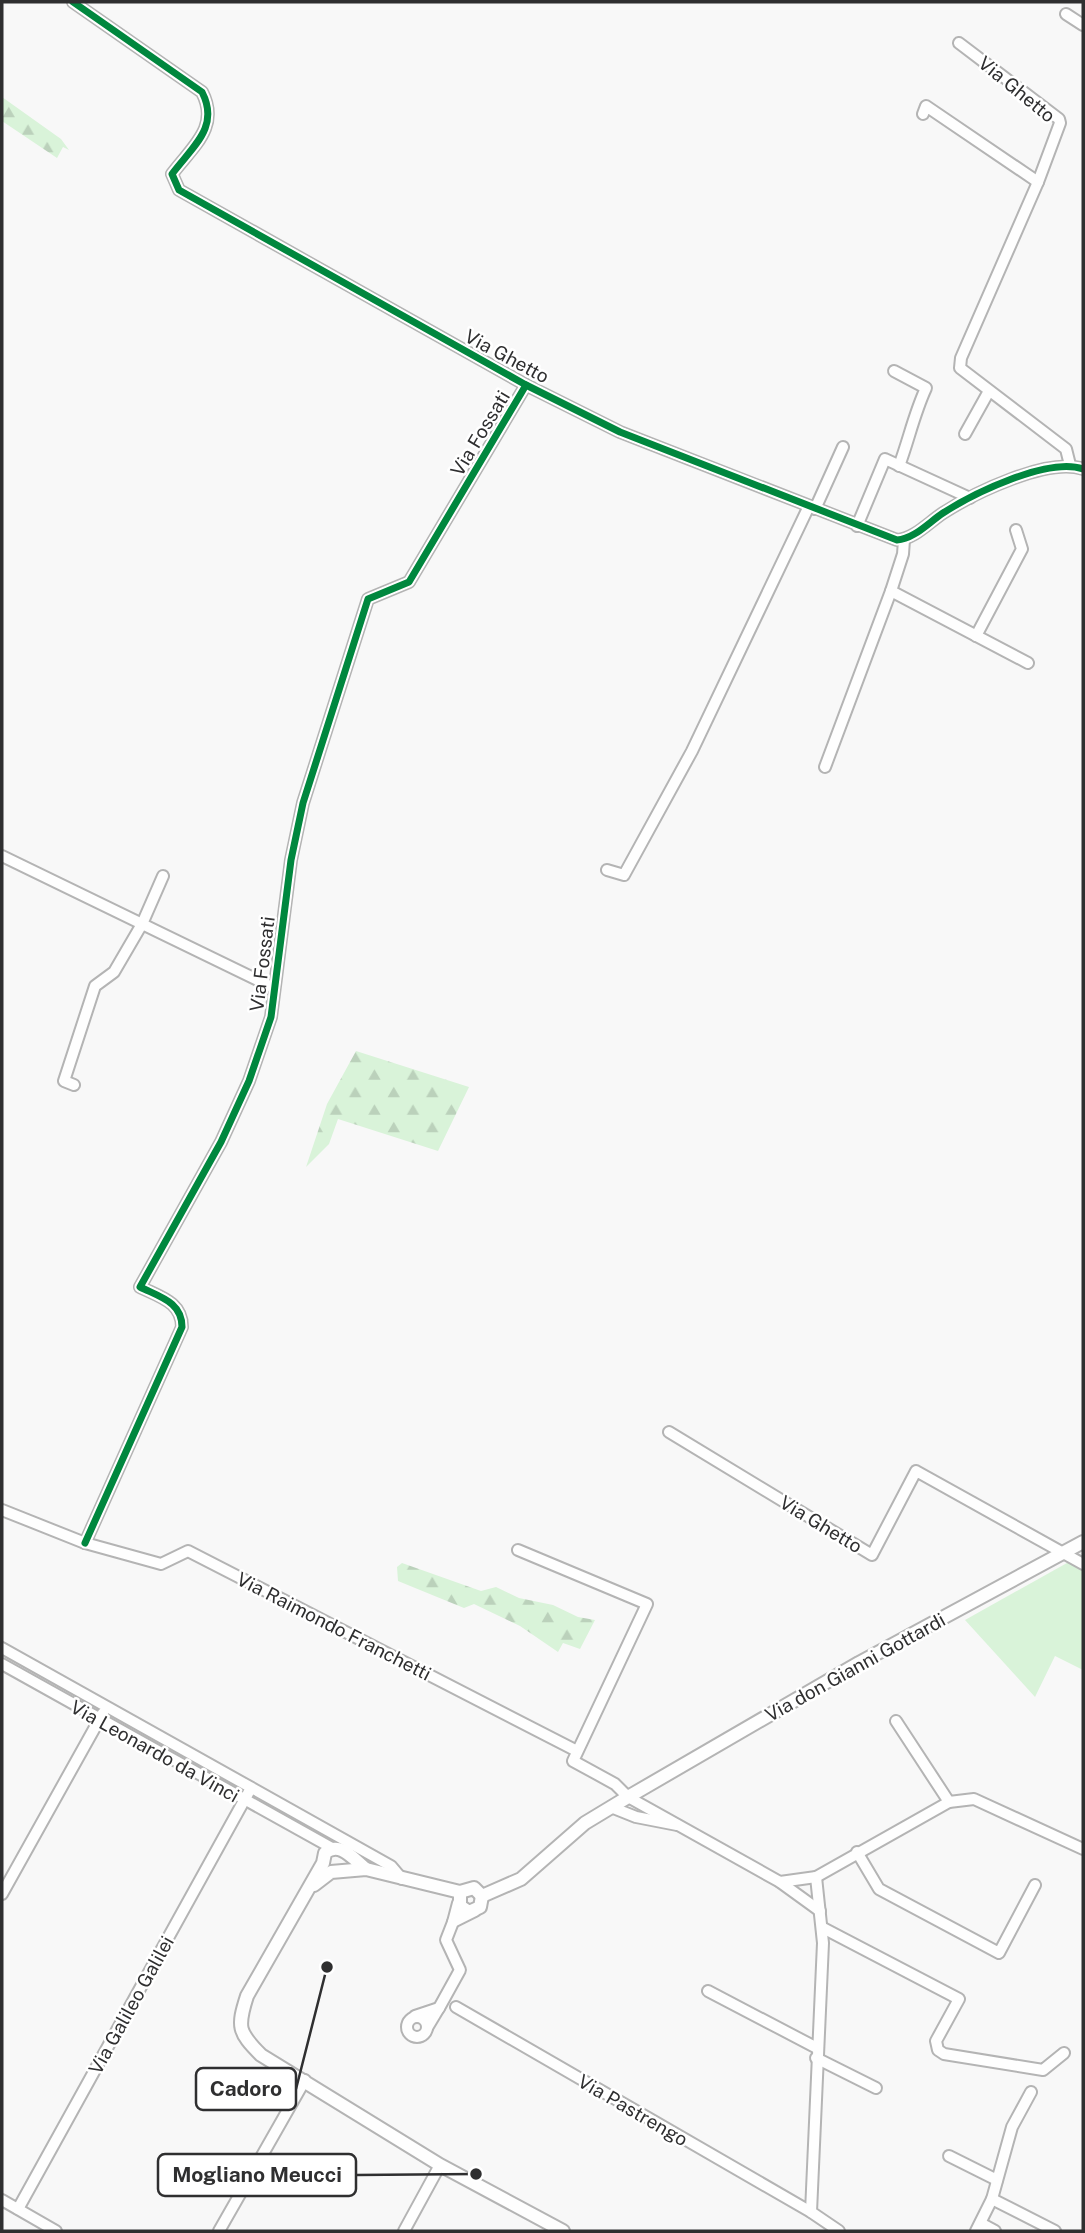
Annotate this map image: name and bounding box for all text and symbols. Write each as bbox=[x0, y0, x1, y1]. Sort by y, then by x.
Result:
street label: Via Ghetto bbox=[974, 51, 1060, 127]
street label: Via Ghetto bbox=[461, 325, 553, 387]
street label: Via Fossati bbox=[446, 386, 514, 480]
street label: Via Fossati bbox=[245, 915, 279, 1013]
street label: Via Ghetto bbox=[776, 1491, 866, 1557]
street label: Via Raimondo Franchetti bbox=[233, 1567, 435, 1685]
street label: Via don Gianni Gottardi bbox=[761, 1608, 949, 1726]
street label: Via Leonardo da Vinci bbox=[67, 1696, 243, 1806]
street label: Via Galileo Galilei bbox=[84, 1932, 178, 2078]
callout: Cadoro bbox=[196, 2068, 296, 2110]
street label: Via Pastrengo bbox=[574, 2070, 692, 2150]
text: Cadoro bbox=[210, 2076, 282, 2101]
callout: Mogliano Meucci bbox=[158, 2154, 356, 2196]
text: Mogliano Meucci bbox=[172, 2162, 342, 2187]

